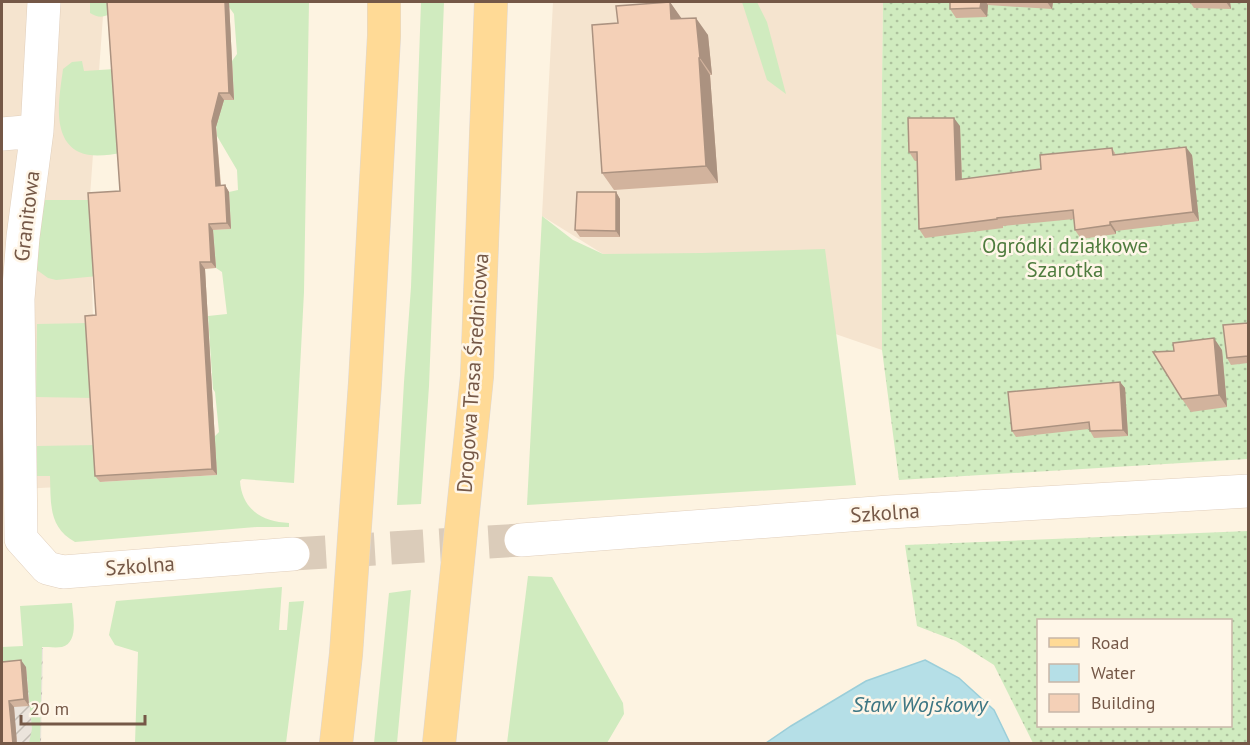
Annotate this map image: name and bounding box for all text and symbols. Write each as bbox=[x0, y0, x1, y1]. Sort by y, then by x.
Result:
street label: Granitowa bbox=[8, 169, 45, 263]
park label: Ogródki działkowe Szarotka bbox=[982, 232, 1148, 283]
street label: Drogowa Trasa Średnicowa bbox=[451, 252, 494, 494]
street label: Szkolna bbox=[849, 497, 921, 528]
street label: Szkolna bbox=[104, 550, 176, 581]
legend bbox=[1037, 619, 1232, 727]
text: Road bbox=[1091, 631, 1129, 654]
text: Water bbox=[1091, 661, 1135, 684]
scale bar bbox=[21, 688, 146, 726]
water label: Staw Wojskowy bbox=[852, 690, 989, 718]
text: Building bbox=[1091, 691, 1155, 714]
text: 20 m bbox=[30, 697, 69, 720]

